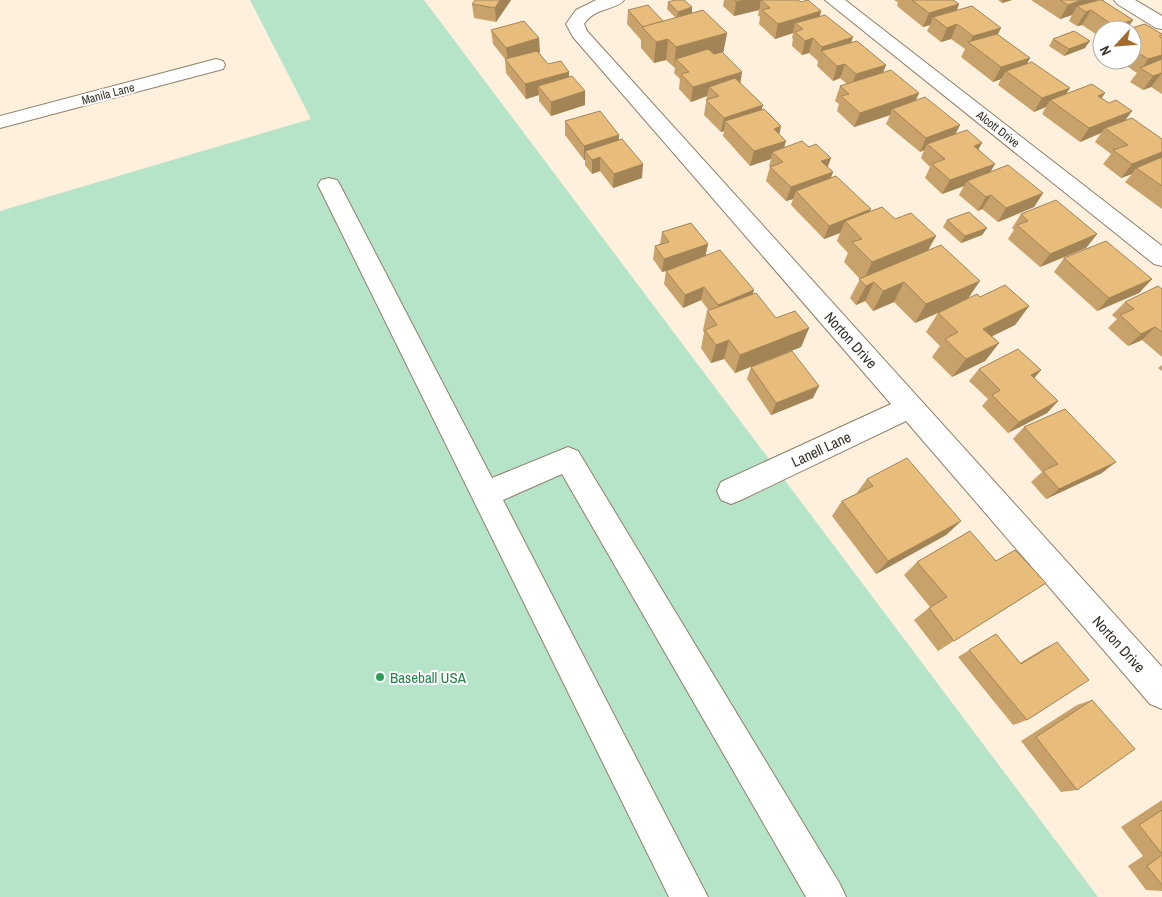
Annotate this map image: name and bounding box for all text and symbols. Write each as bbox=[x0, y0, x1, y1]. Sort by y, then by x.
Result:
north arrow bbox=[1092, 20, 1142, 70]
text: N bbox=[1095, 43, 1115, 58]
street label: Manila Lane bbox=[80, 79, 136, 109]
street label: Alcott Drive bbox=[972, 106, 1023, 151]
street label: Norton Drive bbox=[820, 307, 882, 373]
street label: Lanell Lane bbox=[788, 426, 854, 472]
street label: Norton Drive bbox=[1088, 611, 1150, 677]
place label: Baseball USA bbox=[390, 667, 467, 688]
marker: Baseball USA bbox=[374, 671, 386, 683]

